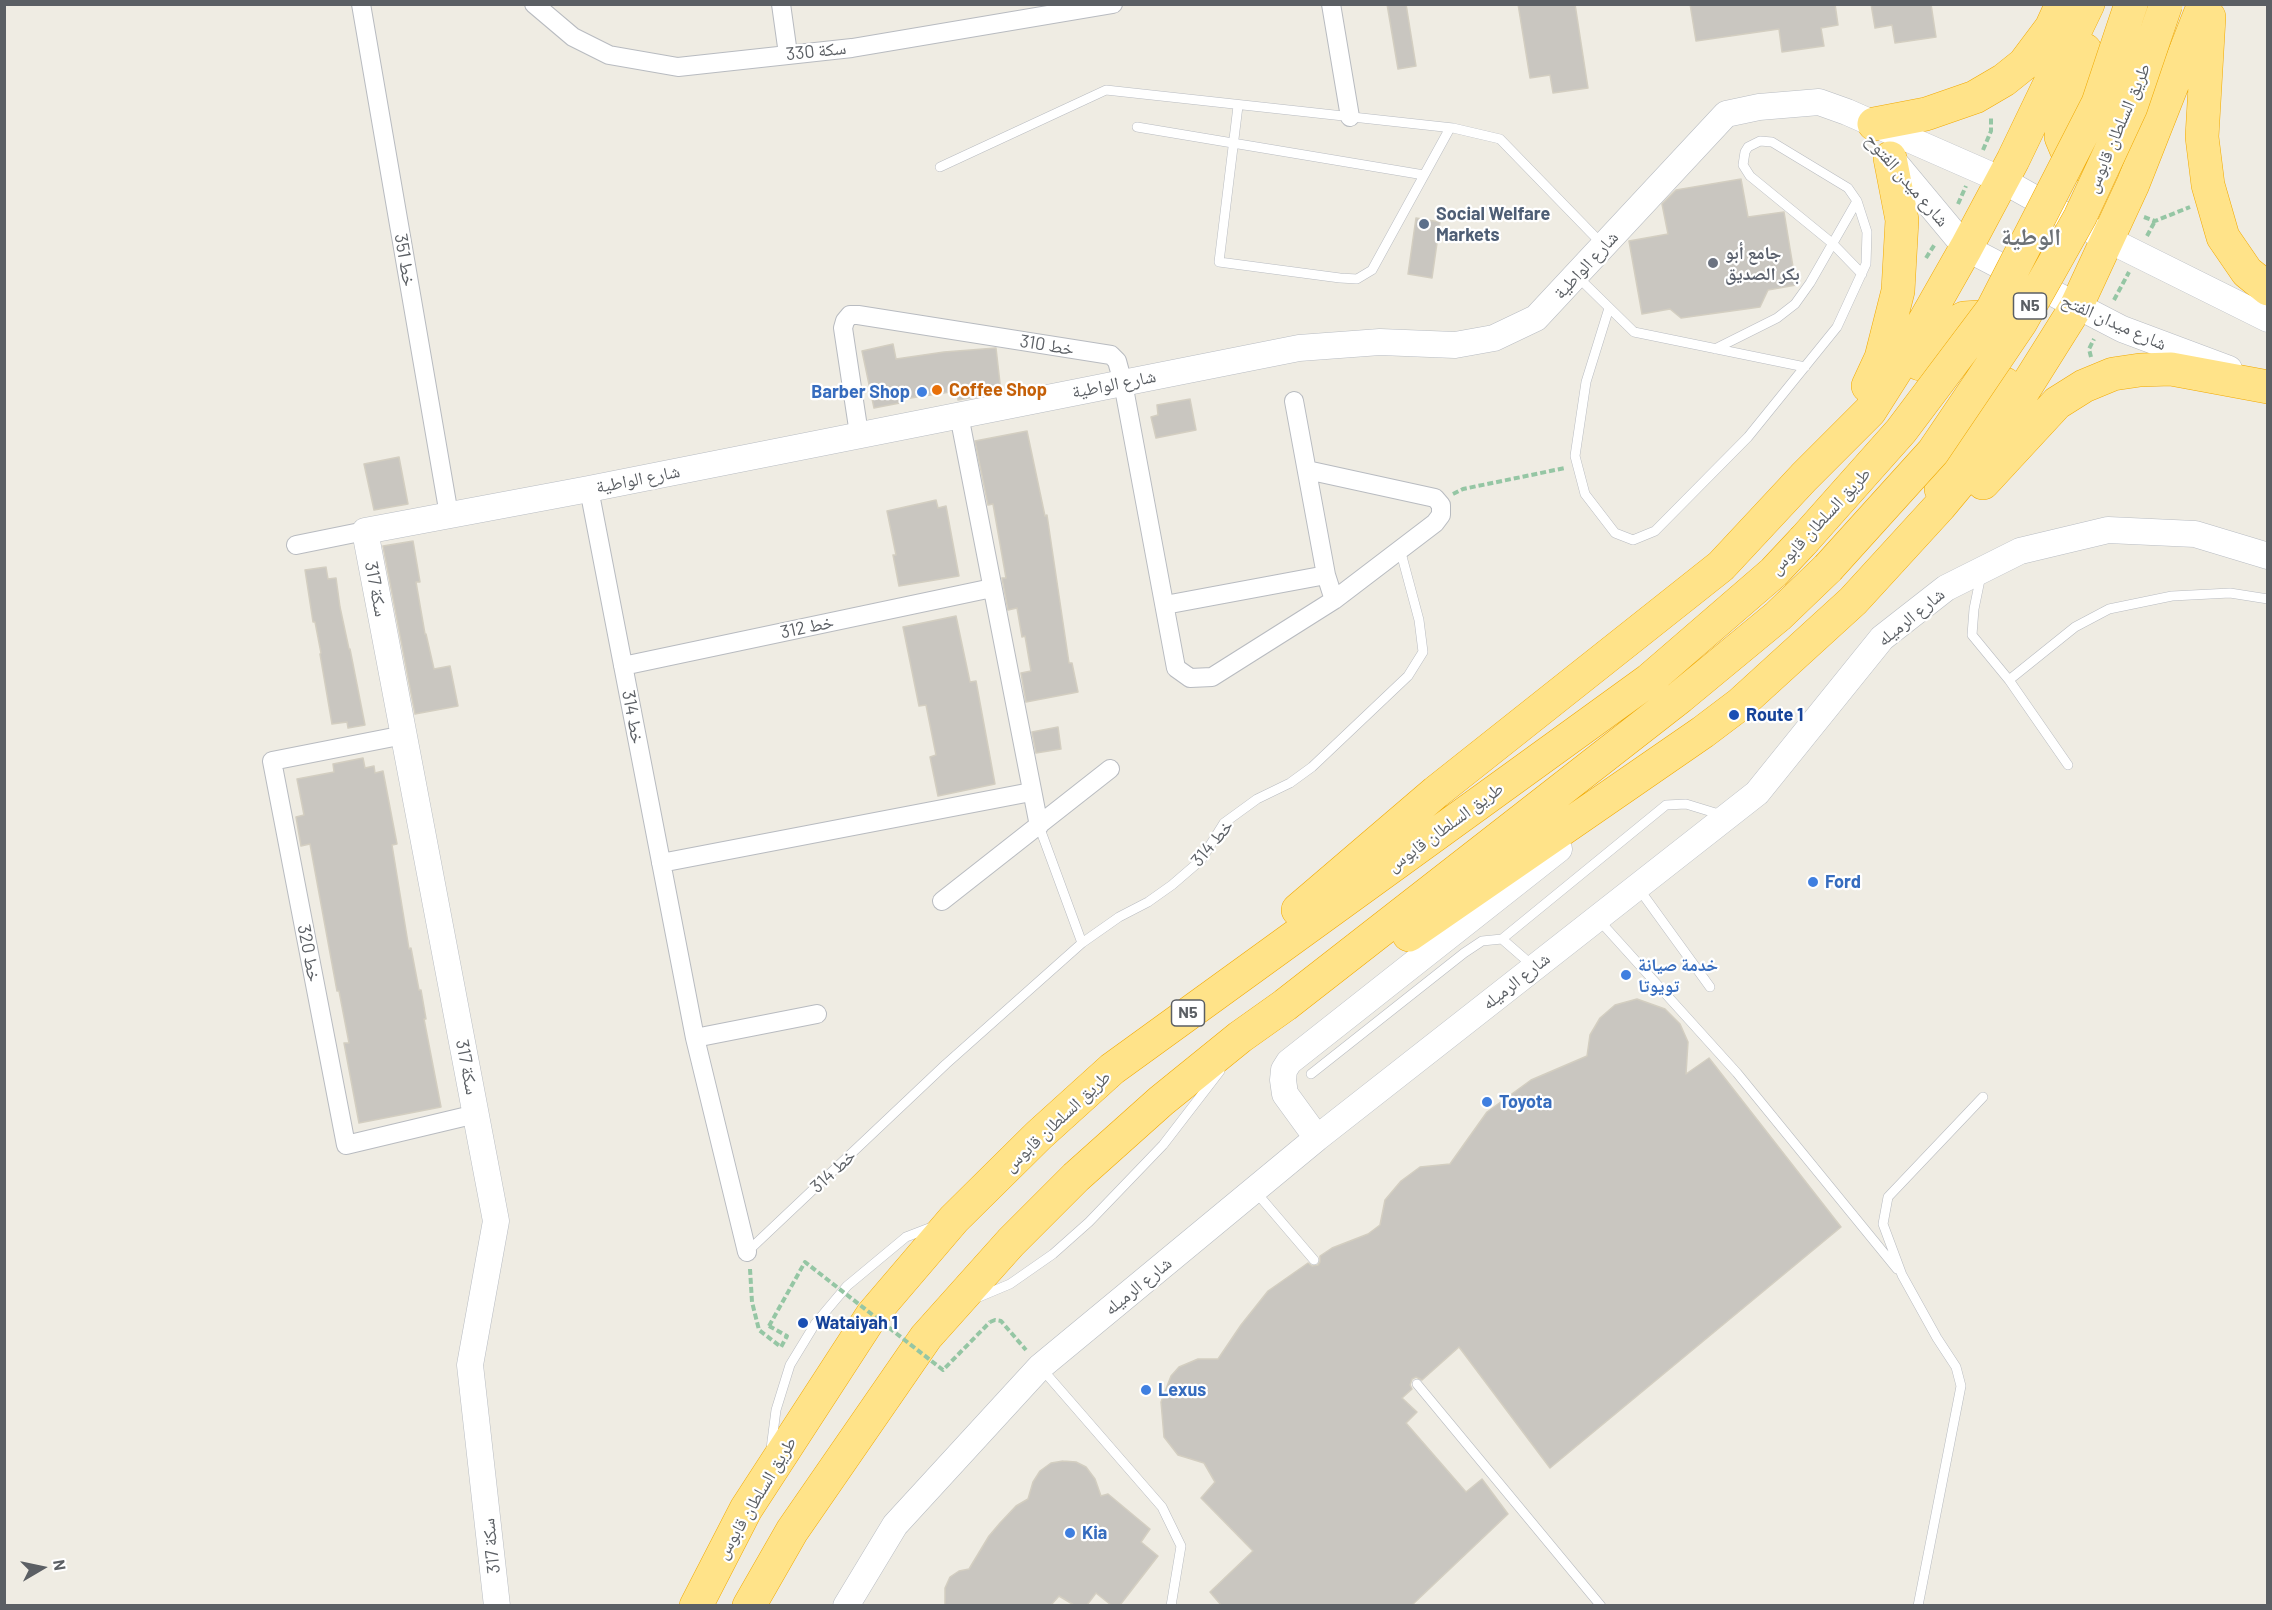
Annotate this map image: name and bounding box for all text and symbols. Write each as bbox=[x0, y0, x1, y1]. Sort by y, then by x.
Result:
street label: سكة 330 bbox=[785, 37, 847, 65]
street label: طريق السلطان قابوس bbox=[2081, 60, 2155, 196]
street label: شارع ميدن الفتوح bbox=[1861, 129, 1953, 231]
place label: Social Welfare Markets bbox=[1436, 203, 1550, 246]
marker: Social Welfare Markets bbox=[1417, 217, 1431, 231]
district label: الوطية bbox=[2001, 223, 2061, 251]
street label: شارع الواطية bbox=[1549, 227, 1623, 303]
street label: خط 351 bbox=[390, 232, 420, 288]
place label: جامع أبو بكر الصديق bbox=[1725, 242, 1800, 284]
marker: جامع أبو بكر الصديق bbox=[1706, 256, 1720, 270]
street label: شارع ميدان الفتح bbox=[2058, 289, 2170, 355]
road number: N5 bbox=[2014, 293, 2046, 319]
street label: خط 310 bbox=[1018, 330, 1076, 360]
street label: شارع الواطية bbox=[1070, 365, 1158, 403]
place label: Coffee Shop bbox=[949, 379, 1047, 401]
place label: Barber Shop bbox=[811, 381, 910, 403]
marker: Coffee Shop bbox=[930, 383, 944, 397]
marker: Barber Shop bbox=[915, 385, 929, 399]
street label: شارع الواطية bbox=[594, 460, 682, 498]
street label: طريق السلطان قابوس bbox=[1765, 463, 1875, 579]
street label: سكة 317 bbox=[360, 560, 392, 618]
street label: شارع الرميله bbox=[1873, 583, 1949, 651]
street label: خط 312 bbox=[778, 611, 836, 643]
street label: خط 314 bbox=[617, 688, 649, 746]
place label: Route 1 bbox=[1746, 704, 1803, 726]
marker: Route 1 bbox=[1727, 708, 1741, 722]
street label: طريق السلطان قابوس bbox=[1383, 778, 1507, 876]
street label: خط 314 bbox=[1186, 815, 1238, 871]
place label: Ford bbox=[1825, 871, 1861, 893]
marker: Ford bbox=[1806, 875, 1820, 889]
street label: خط 320 bbox=[293, 922, 325, 984]
street label: شارع الرميله bbox=[1478, 948, 1554, 1014]
place label: خدمة صيانة تويوتا bbox=[1638, 954, 1718, 996]
marker: خدمة صيانة تويوتا bbox=[1619, 968, 1633, 982]
road number: N5 bbox=[1172, 1000, 1204, 1026]
street label: سكة 317 bbox=[451, 1038, 483, 1096]
street label: طريق السلطان قابوس bbox=[999, 1066, 1115, 1176]
place label: Toyota bbox=[1499, 1091, 1552, 1113]
marker: Toyota bbox=[1480, 1095, 1494, 1109]
street label: خط 314 bbox=[806, 1145, 860, 1197]
street label: شارع الرميله bbox=[1100, 1252, 1176, 1320]
place label: Wataiyah 1 bbox=[815, 1312, 898, 1334]
marker: Wataiyah 1 bbox=[796, 1316, 810, 1330]
place label: Lexus bbox=[1158, 1379, 1206, 1401]
marker: Lexus bbox=[1139, 1383, 1153, 1397]
street label: طريق السلطان قابوس bbox=[711, 1433, 801, 1563]
street label: سكة 317 bbox=[477, 1517, 505, 1575]
place label: Kia bbox=[1082, 1522, 1107, 1544]
marker: Kia bbox=[1063, 1526, 1077, 1540]
north arrow bbox=[12, 1538, 72, 1598]
text: N bbox=[50, 1558, 70, 1572]

